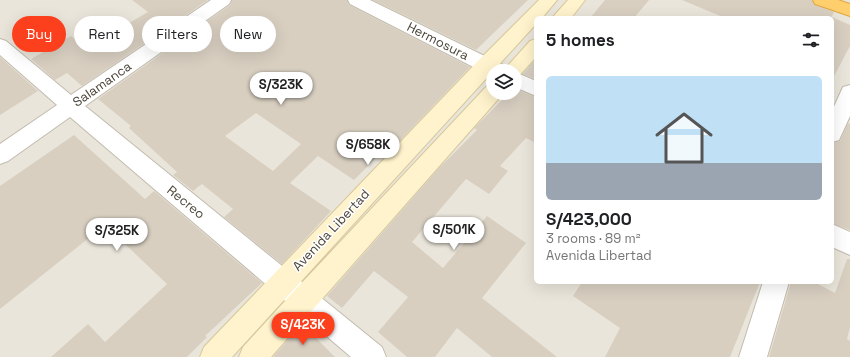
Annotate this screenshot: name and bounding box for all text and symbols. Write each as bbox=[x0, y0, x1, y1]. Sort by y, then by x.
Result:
chip: Buy bbox=[12, 16, 66, 52]
chip: Rent bbox=[74, 16, 134, 52]
chip: Filters bbox=[142, 16, 212, 52]
chip: New bbox=[220, 16, 276, 52]
street label: Hermosura bbox=[404, 18, 472, 64]
text: 5 homes bbox=[546, 29, 615, 51]
icon: filters bbox=[800, 29, 822, 51]
street label: Salamanca bbox=[69, 57, 135, 110]
map controls bbox=[486, 64, 522, 100]
button: layers bbox=[486, 64, 522, 100]
pin: S/323K bbox=[248, 72, 314, 106]
text: S/323K bbox=[259, 76, 303, 93]
icon: home bbox=[648, 102, 720, 174]
pin: S/658K bbox=[335, 132, 401, 166]
text: S/658K bbox=[346, 136, 390, 153]
street label: Recreo bbox=[164, 182, 208, 222]
street label: Avenida Libertad bbox=[289, 186, 373, 274]
text: S/423,000 bbox=[546, 208, 632, 230]
pin: S/501K bbox=[421, 217, 487, 251]
pin: S/325K bbox=[84, 218, 150, 252]
text: S/501K bbox=[432, 221, 476, 238]
text: S/325K bbox=[95, 222, 139, 239]
text: 3 rooms · 89 m² bbox=[546, 230, 640, 247]
text: Avenida Libertad bbox=[546, 247, 652, 264]
pin: S/423K bbox=[270, 312, 336, 346]
text: S/423K bbox=[281, 316, 325, 333]

